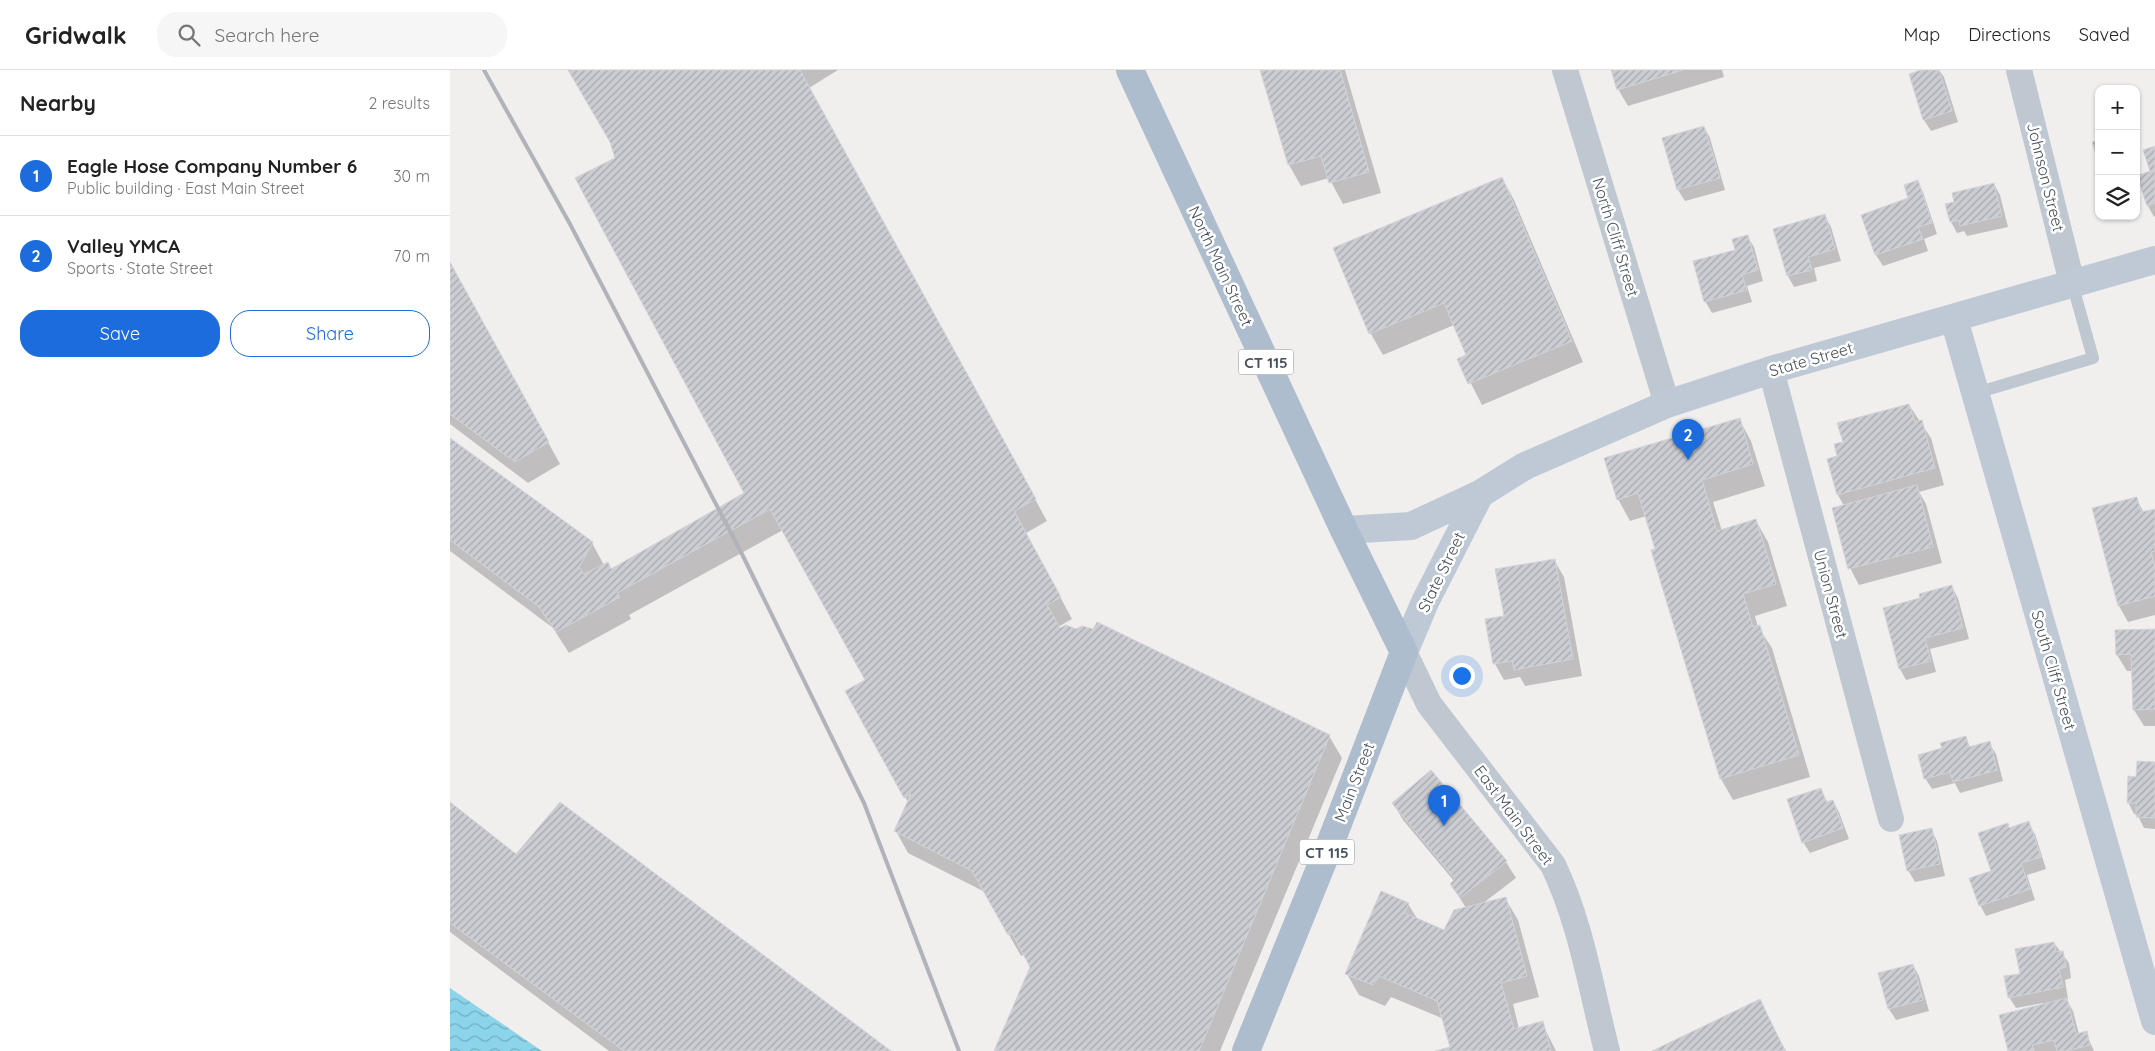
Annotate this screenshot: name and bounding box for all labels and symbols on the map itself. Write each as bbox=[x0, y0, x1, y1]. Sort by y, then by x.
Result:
street label: Johnson Street bbox=[2023, 120, 2069, 234]
street label: North Cliff Street bbox=[1588, 175, 1644, 299]
street label: North Main Street bbox=[1184, 203, 1258, 329]
street label: State Street bbox=[1767, 337, 1855, 381]
road number: CT 115 bbox=[1238, 350, 1294, 374]
pin: 2 bbox=[1672, 419, 1704, 460]
street label: State Street bbox=[1413, 529, 1469, 615]
street label: Union Street bbox=[1810, 547, 1852, 641]
street label: South Cliff Street bbox=[2027, 608, 2081, 732]
your location bbox=[1449, 663, 1475, 689]
street label: Main Street bbox=[1330, 739, 1378, 825]
street label: East Main Street bbox=[1470, 761, 1558, 869]
pin: 1 bbox=[1428, 785, 1460, 826]
road number: CT 115 bbox=[1300, 840, 1354, 864]

